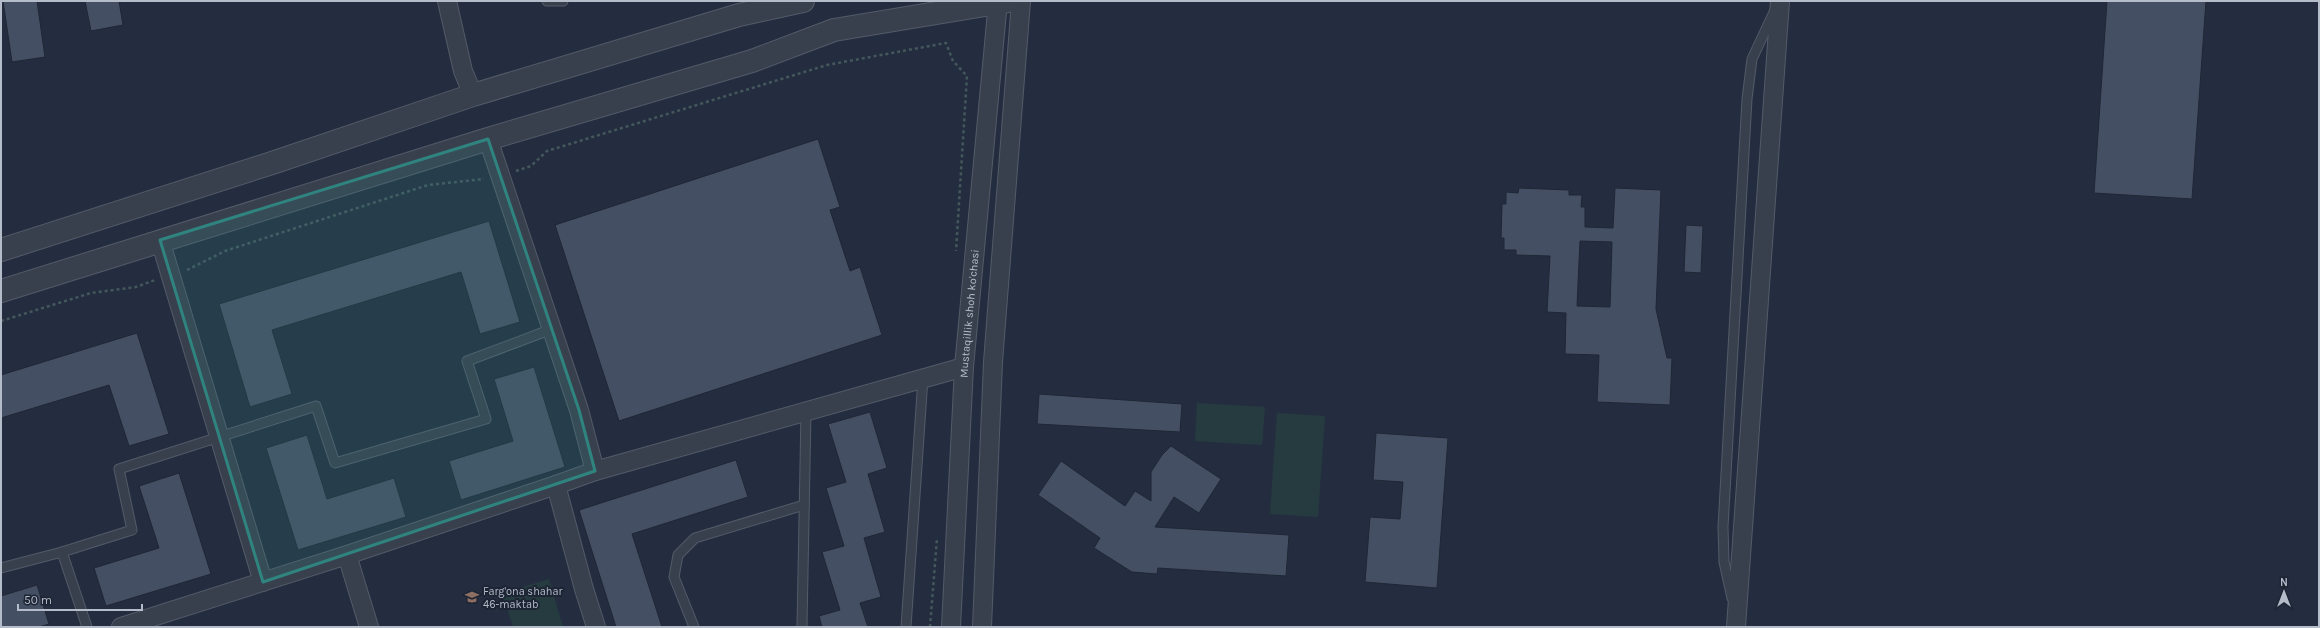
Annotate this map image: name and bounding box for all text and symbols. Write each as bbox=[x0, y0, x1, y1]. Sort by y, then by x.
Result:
street label: Mustaqillik shoh ko'chasi bbox=[957, 249, 981, 378]
north arrow bbox=[2264, 572, 2304, 612]
text: N bbox=[2280, 576, 2288, 589]
place label: Farg'ona shahar 46-maktab bbox=[483, 585, 563, 611]
scale bar bbox=[18, 586, 142, 612]
school or university icon: Farg'ona shahar 46-maktab bbox=[464, 589, 480, 605]
text: 50 m bbox=[24, 593, 52, 607]

